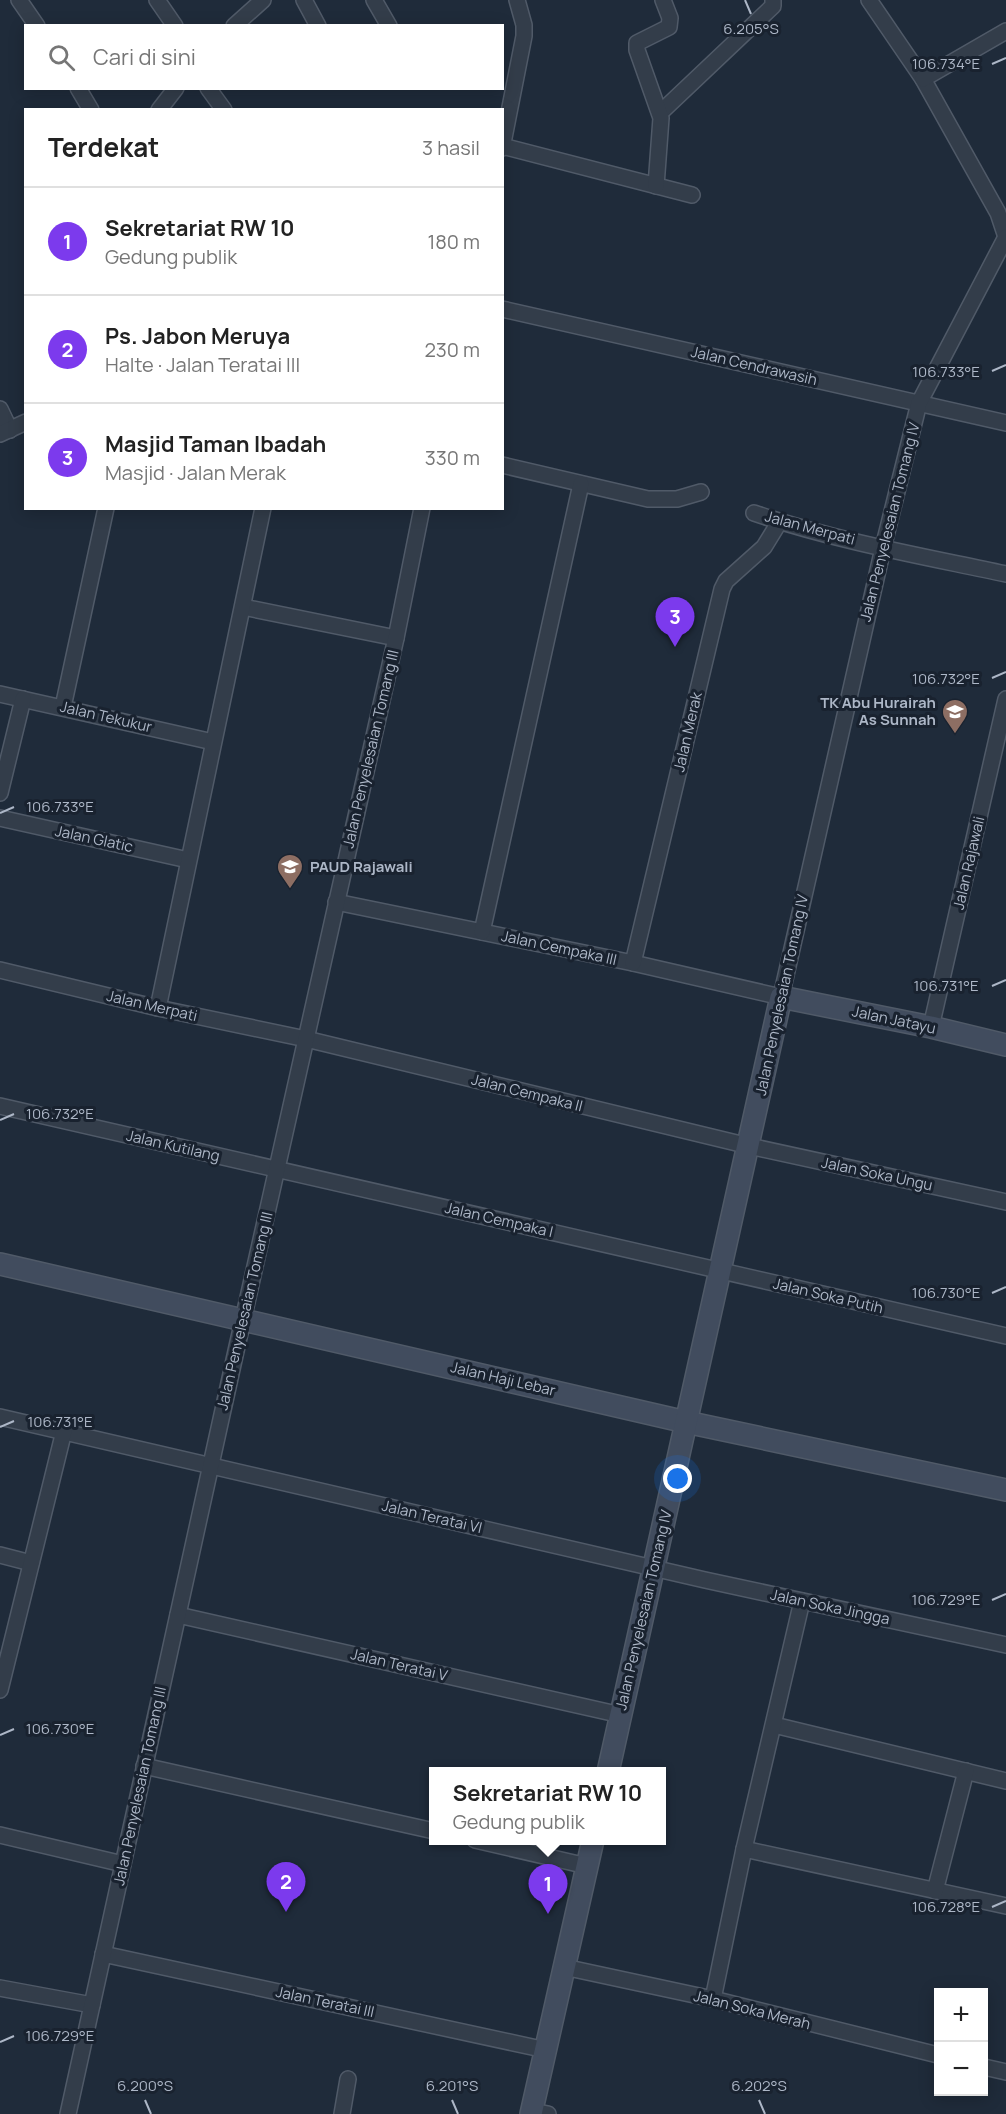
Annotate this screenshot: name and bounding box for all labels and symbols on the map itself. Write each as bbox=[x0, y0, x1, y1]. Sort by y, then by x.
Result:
text: 6.205°S bbox=[723, 18, 779, 39]
text: 106.734°E bbox=[912, 53, 980, 74]
street label: Jalan Cendrawasih bbox=[689, 341, 819, 390]
text: 106.733°E bbox=[912, 361, 980, 382]
street label: Jalan Penyelesaian Tomang IV bbox=[855, 420, 924, 624]
street label: Jalan Merpati bbox=[763, 505, 858, 550]
pin: 3 bbox=[656, 598, 694, 647]
street label: Jalan Penyelesaian Tomang III bbox=[337, 648, 404, 850]
text: 106.732°E bbox=[912, 668, 980, 689]
street label: Jalan Merak bbox=[668, 689, 707, 774]
place label: TK Abu Hurairah As Sunnah bbox=[820, 692, 936, 730]
street label: Jalan Tekukur bbox=[58, 696, 155, 737]
school or university icon: TK Abu Hurairah As Sunnah bbox=[940, 697, 970, 735]
text: 106.733°E bbox=[26, 796, 94, 817]
street label: Jalan Rajawali bbox=[948, 814, 989, 912]
street label: Jalan Glatic bbox=[53, 820, 135, 857]
school or university icon: PAUD Rajawali bbox=[275, 852, 305, 890]
place label: PAUD Rajawali bbox=[310, 856, 413, 877]
street label: Jalan Penyelesaian Tomang IV bbox=[750, 893, 813, 1097]
street label: Jalan Cempaka III bbox=[499, 925, 619, 970]
text: 106.731°E bbox=[913, 975, 979, 996]
street label: Jalan Merpati bbox=[105, 985, 200, 1026]
street label: Jalan Jatayu bbox=[850, 1000, 938, 1039]
street label: Jalan Cempaka II bbox=[469, 1069, 585, 1116]
text: 106.732°E bbox=[26, 1103, 94, 1124]
street label: Jalan Kutilang bbox=[124, 1125, 222, 1166]
street label: Jalan Soka Ungu bbox=[820, 1151, 935, 1196]
street label: Jalan Cempaka I bbox=[443, 1197, 555, 1242]
street label: Jalan Penyelesaian Tomang III bbox=[211, 1210, 278, 1412]
street label: Jalan Soka Putih bbox=[771, 1273, 885, 1318]
text: 106.730°E bbox=[912, 1282, 980, 1303]
street label: Jalan Haji Lebar bbox=[449, 1356, 558, 1401]
text: 106.731°E bbox=[27, 1411, 93, 1432]
your location bbox=[663, 1464, 692, 1493]
street label: Jalan Teratai VI bbox=[380, 1495, 484, 1538]
street label: Jalan Penyelesaian Tomang IV bbox=[610, 1508, 677, 1712]
street label: Jalan Soka Jingga bbox=[769, 1584, 892, 1629]
text: 106.729°E bbox=[912, 1589, 980, 1610]
street label: Jalan Teratai V bbox=[349, 1643, 450, 1686]
street label: Jalan Penyelesaian Tomang III bbox=[108, 1685, 171, 1887]
text: 106.730°E bbox=[26, 1718, 94, 1739]
pin: 2 bbox=[266, 1862, 306, 1912]
pin: 1 bbox=[528, 1864, 568, 1914]
text: 106.728°E bbox=[912, 1896, 980, 1917]
street label: Jalan Teratai III bbox=[274, 1981, 376, 2022]
street label: Jalan Soka Merah bbox=[692, 1985, 813, 2034]
text: 106.729°E bbox=[26, 2025, 94, 2046]
text: 6.200°S bbox=[117, 2075, 173, 2096]
text: 6.201°S bbox=[426, 2075, 478, 2096]
text: 6.202°S bbox=[731, 2075, 787, 2096]

